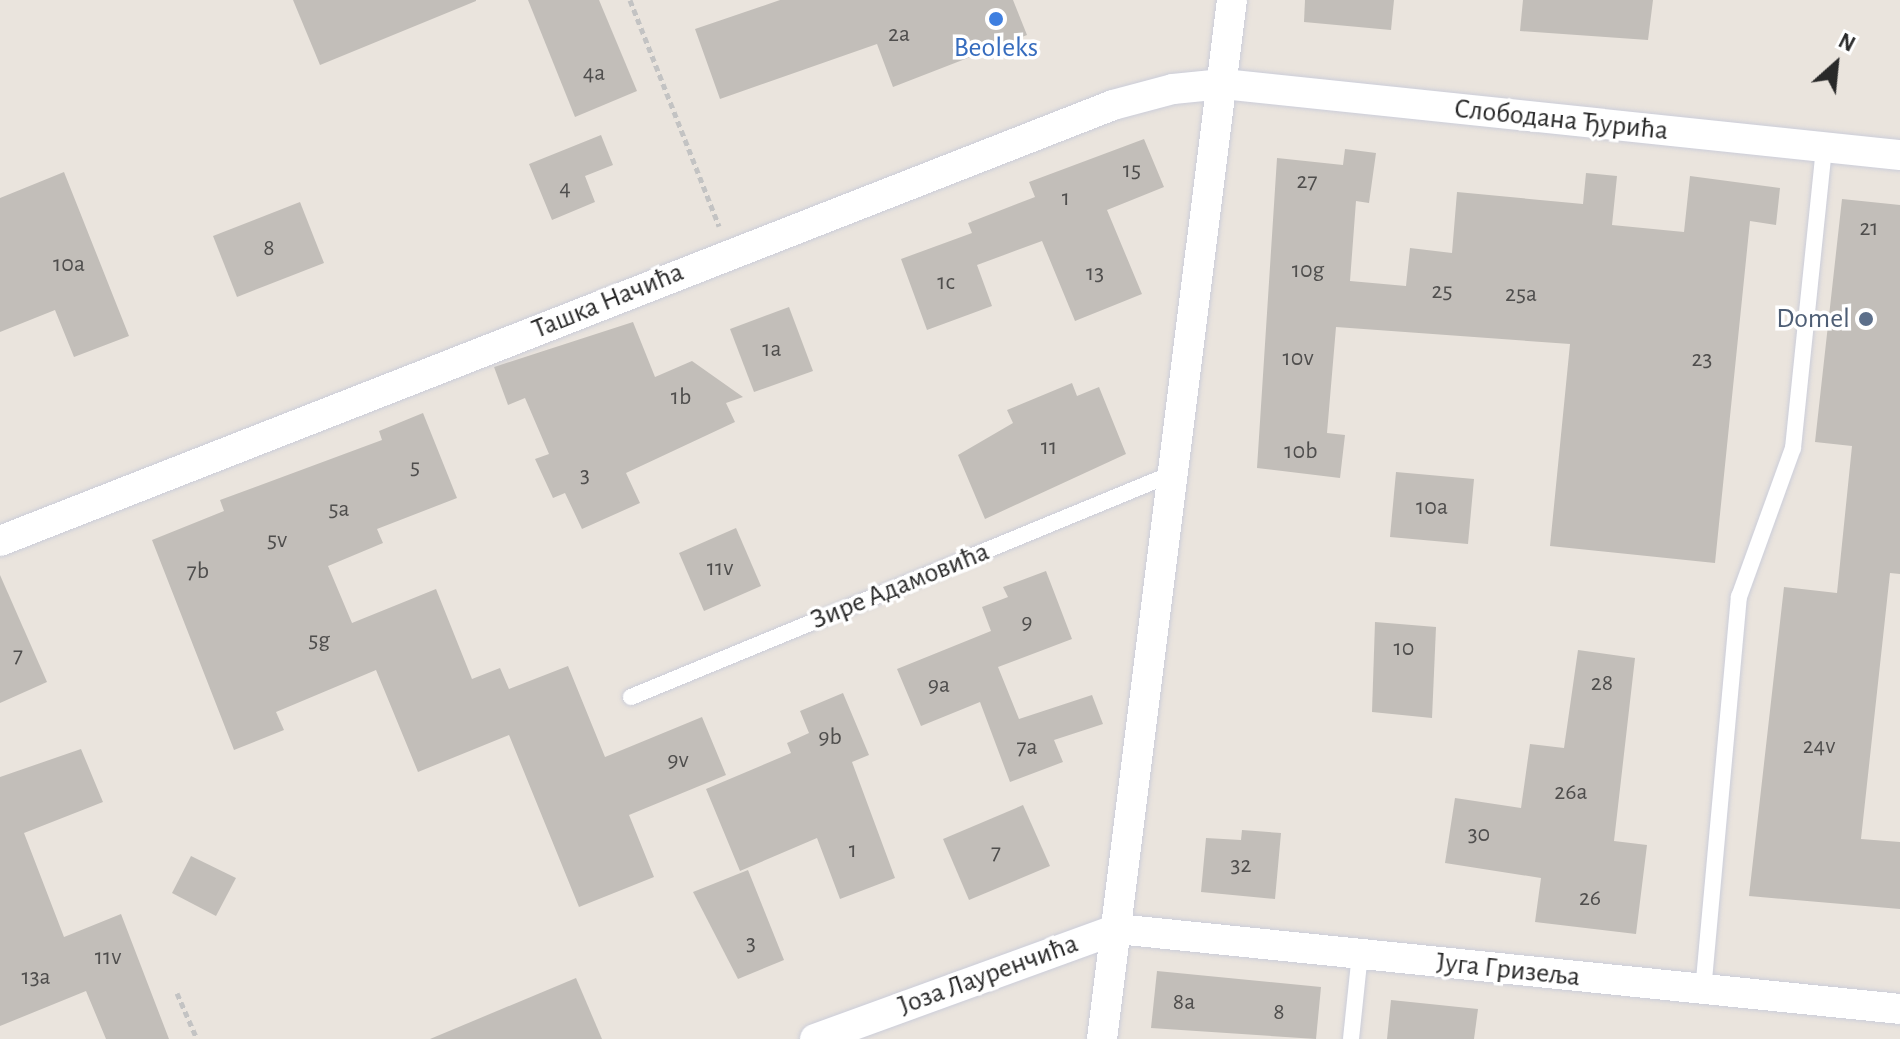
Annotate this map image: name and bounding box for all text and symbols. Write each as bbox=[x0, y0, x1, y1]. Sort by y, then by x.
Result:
marker: Beoleks bbox=[987, 10, 1005, 28]
house number: 2a bbox=[888, 21, 910, 49]
north arrow bbox=[1796, 24, 1876, 104]
text: N bbox=[1835, 29, 1859, 56]
place label: Beoleks bbox=[954, 31, 1038, 65]
house number: 4a bbox=[583, 60, 605, 88]
street label: Слободана Ђурића bbox=[1452, 92, 1670, 148]
house number: 15 bbox=[1123, 157, 1141, 185]
house number: 27 bbox=[1297, 168, 1317, 196]
house number: 4 bbox=[559, 175, 571, 203]
house number: 1 bbox=[1062, 185, 1070, 213]
house number: 21 bbox=[1859, 215, 1879, 243]
house number: 8 bbox=[263, 235, 275, 263]
house number: 10a bbox=[53, 251, 85, 279]
street label: Ташка Начића bbox=[527, 255, 689, 347]
house number: 10g bbox=[1292, 257, 1324, 285]
house number: 13 bbox=[1086, 260, 1104, 288]
house number: 1c bbox=[937, 269, 955, 297]
house number: 25 bbox=[1432, 278, 1452, 306]
house number: 25a bbox=[1505, 281, 1537, 309]
place label: Domel bbox=[1776, 302, 1850, 336]
marker: Domel bbox=[1857, 310, 1875, 328]
house number: 1a bbox=[762, 336, 782, 364]
house number: 10v bbox=[1282, 345, 1314, 373]
house number: 23 bbox=[1692, 346, 1712, 374]
house number: 1b bbox=[671, 384, 691, 412]
house number: 11 bbox=[1041, 434, 1057, 462]
house number: 10b bbox=[1284, 438, 1318, 466]
house number: 5 bbox=[410, 454, 420, 482]
house number: 3 bbox=[580, 462, 590, 490]
house number: 10a bbox=[1416, 494, 1448, 522]
house number: 5a bbox=[328, 496, 350, 524]
house number: 5v bbox=[267, 527, 287, 555]
street label: Зире Адамовића bbox=[806, 535, 994, 637]
house number: 11v bbox=[707, 555, 733, 583]
house number: 7b bbox=[187, 558, 209, 586]
house number: 9 bbox=[1021, 609, 1033, 637]
house number: 5g bbox=[308, 627, 330, 655]
house number: 10 bbox=[1394, 635, 1414, 663]
house number: 7 bbox=[13, 642, 23, 670]
house number: 28 bbox=[1591, 670, 1613, 698]
house number: 9a bbox=[928, 672, 950, 700]
house number: 9b bbox=[818, 724, 842, 752]
house number: 24v bbox=[1803, 733, 1835, 761]
house number: 7a bbox=[1016, 734, 1038, 762]
house number: 9v bbox=[667, 747, 689, 775]
house number: 26a bbox=[1554, 779, 1588, 807]
house number: 30 bbox=[1468, 821, 1490, 849]
house number: 1 bbox=[849, 837, 857, 865]
house number: 7 bbox=[991, 839, 1001, 867]
house number: 32 bbox=[1231, 852, 1251, 880]
house number: 26 bbox=[1579, 885, 1601, 913]
street label: Јоза Лауренчића bbox=[893, 927, 1083, 1023]
house number: 3 bbox=[746, 930, 756, 958]
house number: 11v bbox=[95, 944, 121, 972]
street label: Југа Гризеља bbox=[1434, 946, 1582, 994]
house number: 13a bbox=[21, 964, 51, 992]
house number: 8a bbox=[1173, 989, 1195, 1017]
house number: 8 bbox=[1273, 999, 1285, 1027]

